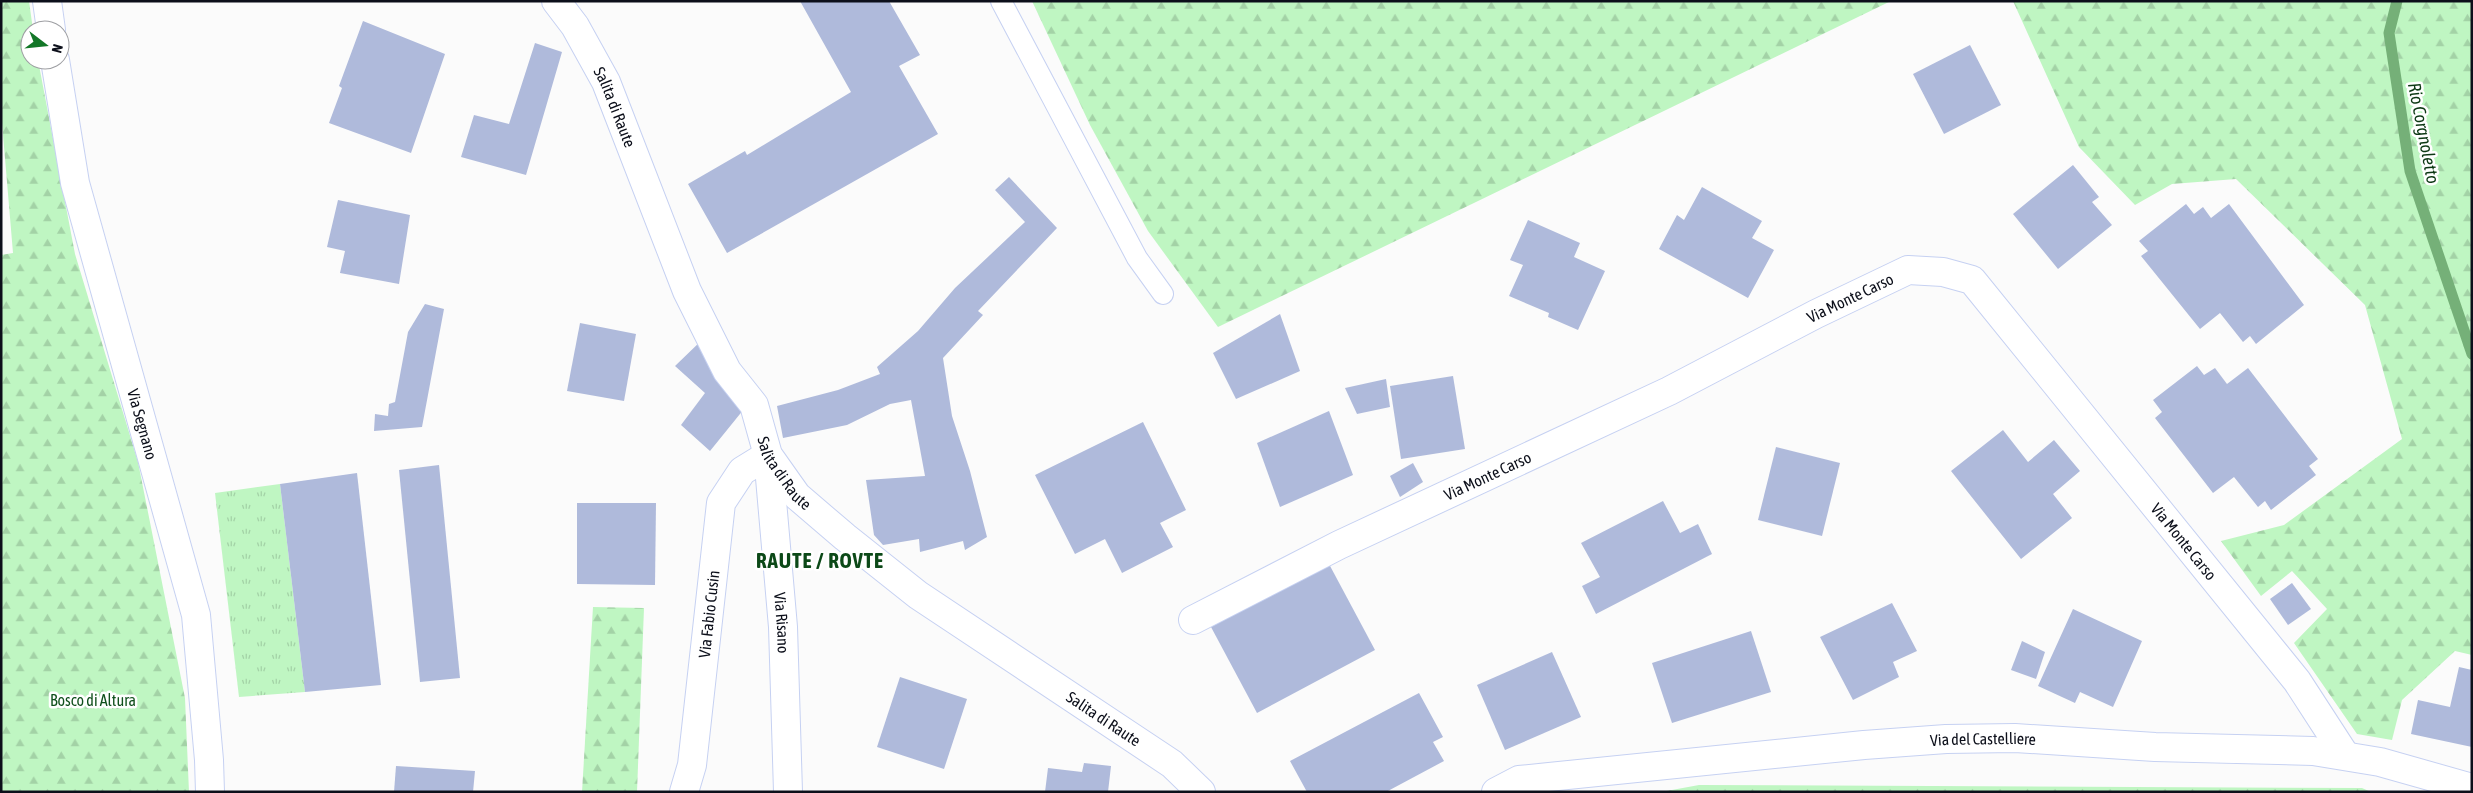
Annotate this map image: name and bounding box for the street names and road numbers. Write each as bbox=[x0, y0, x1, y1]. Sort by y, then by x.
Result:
street label: Salita di Raute bbox=[590, 64, 639, 150]
street label: Via Monte Carso bbox=[1804, 269, 1896, 326]
street label: Via Segnano bbox=[124, 387, 161, 461]
street label: Salita di Raute bbox=[754, 435, 815, 513]
street label: Via Monte Carso bbox=[1441, 448, 1534, 504]
street label: Via Monte Carso bbox=[2147, 499, 2220, 584]
street label: Via Fabio Cusin bbox=[695, 569, 722, 659]
street label: Via Risano bbox=[771, 591, 793, 654]
street label: Salita di Raute bbox=[1063, 688, 1144, 750]
street label: Via del Castelliere bbox=[1929, 729, 2037, 749]

